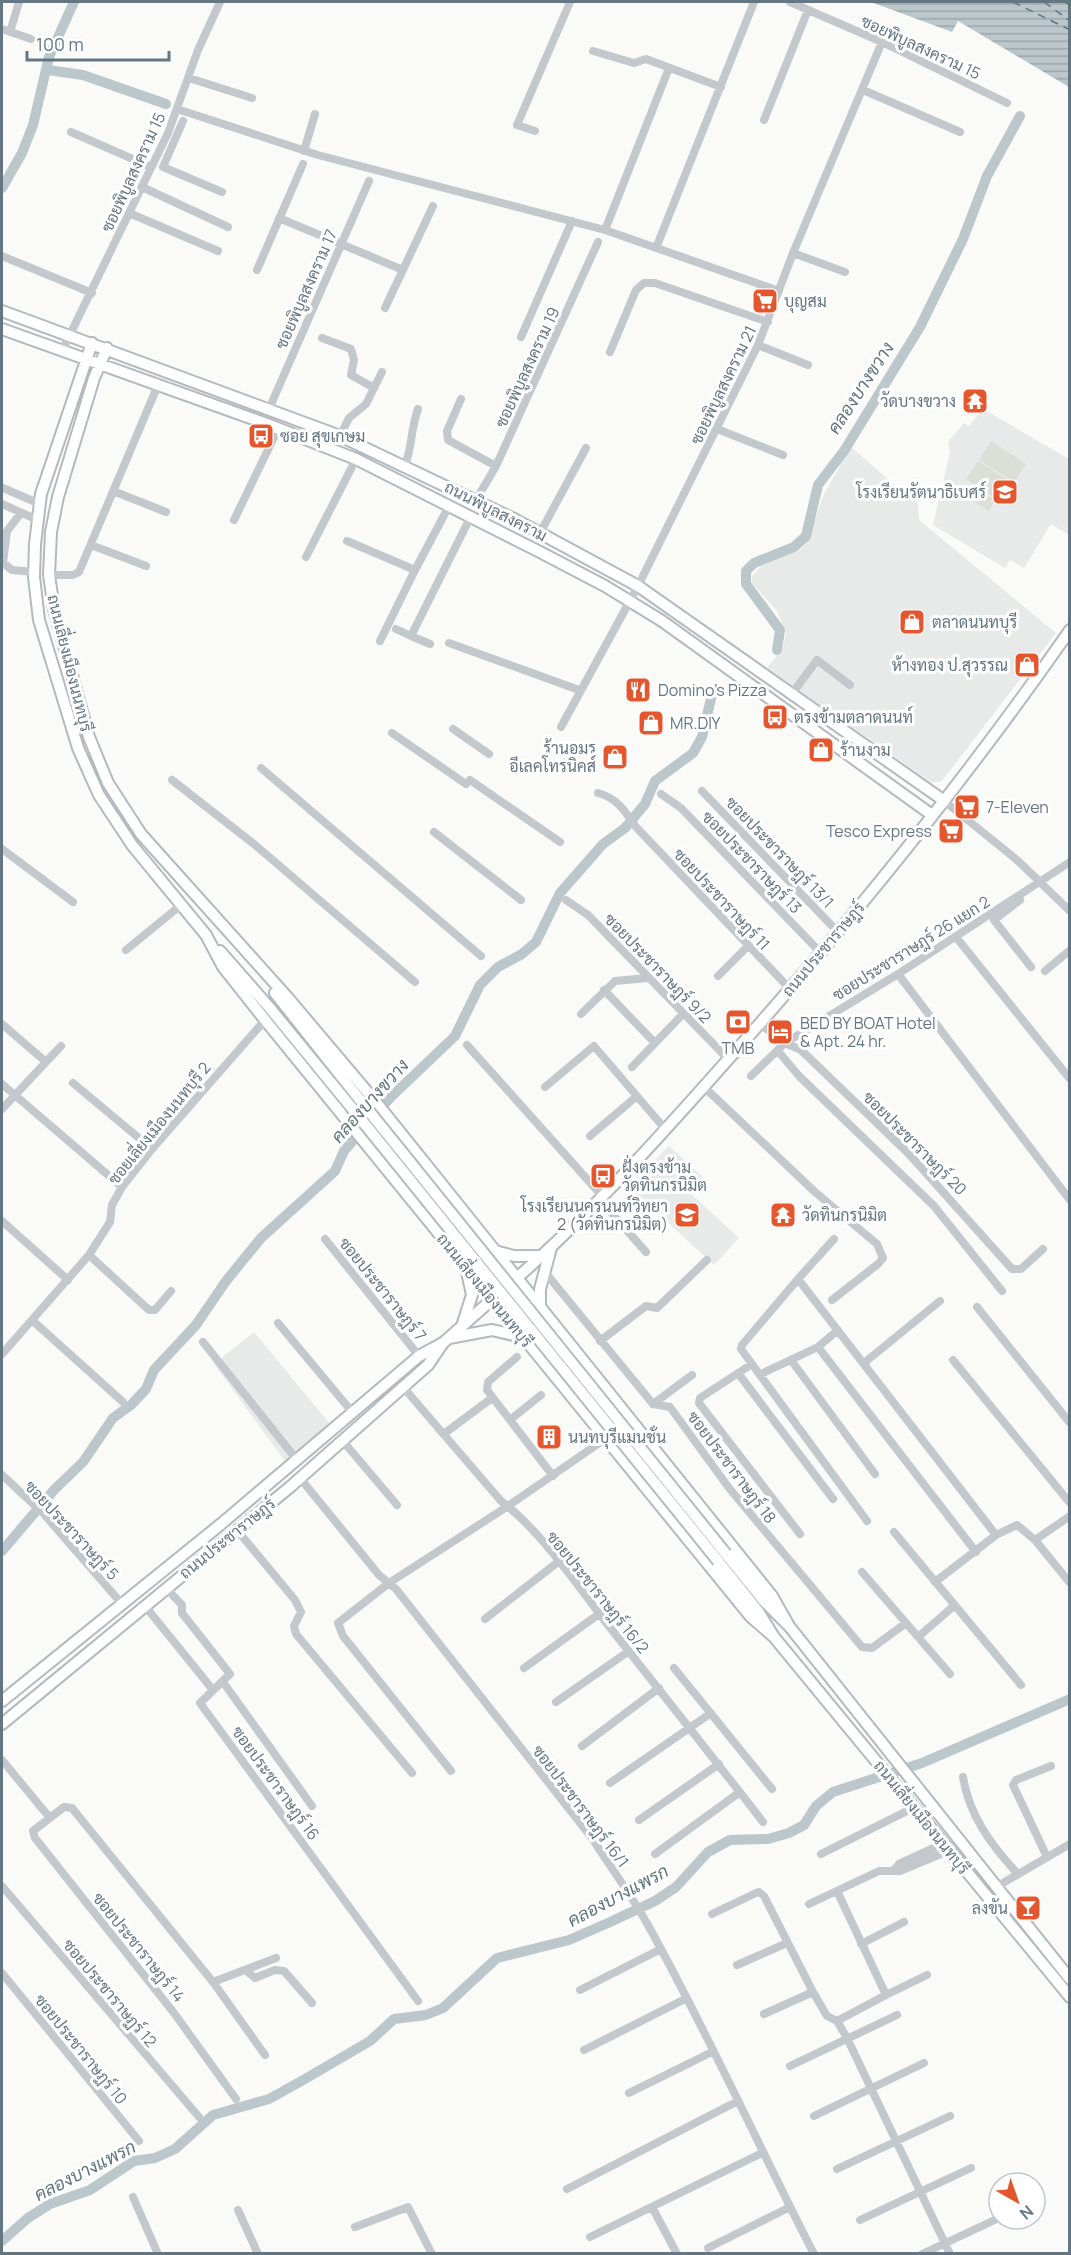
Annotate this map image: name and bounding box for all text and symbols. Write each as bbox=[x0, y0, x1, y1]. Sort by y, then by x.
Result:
street label: ซอยพิบูลสงคราม 15 bbox=[857, 10, 984, 85]
scale bar bbox=[27, 24, 170, 62]
text: 100 m bbox=[36, 32, 84, 56]
street label: ซอยพิบูลสงคราม 15 bbox=[96, 109, 171, 236]
street label: ซอยพิบูลสงคราม 17 bbox=[270, 226, 343, 353]
supermarket icon: บุญสม bbox=[750, 286, 780, 316]
place label: บุญสม bbox=[784, 290, 827, 313]
street label: ซอยพิบูลสงคราม 19 bbox=[489, 303, 565, 431]
street label: ซอยพิบูลสงคราม 21 bbox=[685, 322, 762, 449]
water label: คลองบางขวาง bbox=[821, 337, 899, 438]
temple icon: วัดบางขวาง bbox=[960, 386, 990, 416]
place label: วัดบางขวาง bbox=[880, 390, 956, 412]
bus stop icon: ซอย สุขเกษม bbox=[246, 421, 276, 451]
place label: ซอย สุขเกษม bbox=[280, 425, 365, 448]
street label: ถนนพิบูลสงคราม bbox=[441, 476, 551, 547]
school or university icon: โรงเรียนรัตนาธิเบศร์ bbox=[990, 477, 1020, 507]
place label: โรงเรียนรัตนาธิเบศร์ bbox=[855, 480, 986, 503]
street label: ถนนเลี่ยงเมืองนนทบุรี bbox=[41, 591, 101, 734]
shop icon: ตลาดนนทบุรี bbox=[897, 607, 927, 637]
place label: ตลาดนนทบุรี bbox=[932, 611, 1017, 634]
shop icon: ห้างทอง ป.สุวรรณ bbox=[1012, 650, 1042, 680]
place label: ห้างทอง ป.สุวรรณ bbox=[892, 654, 1008, 677]
restaurant icon: Domino's Pizza bbox=[623, 675, 653, 705]
place label: Domino's Pizza bbox=[658, 679, 767, 701]
bus stop icon: ตรงข้ามตลาดนนท์ bbox=[760, 702, 790, 732]
place label: ตรงข้ามตลาดนนท์ bbox=[794, 705, 913, 728]
shop icon: MR.DIY bbox=[636, 708, 666, 738]
place label: MR.DIY bbox=[670, 712, 720, 734]
shop icon: ร้านงาม bbox=[806, 735, 836, 765]
place label: ร้านอมร อีเลคโทรนิคส์ bbox=[509, 737, 596, 777]
place label: ร้านงาม bbox=[840, 739, 891, 761]
shop icon: ร้านอมร อีเลคโทรนิคส์ bbox=[600, 742, 630, 772]
street label: ซอยประชาราษฎร์ 13/1 bbox=[722, 792, 838, 912]
supermarket icon: 7-Eleven bbox=[952, 792, 982, 822]
place label: 7-Eleven bbox=[986, 796, 1049, 818]
street label: ซอยประชาราษฎร์ 13 bbox=[698, 807, 806, 917]
supermarket icon: Tesco Express bbox=[936, 816, 966, 846]
place label: Tesco Express bbox=[826, 820, 932, 842]
street label: ซอยประชาราษฎร์ 11 bbox=[669, 842, 776, 955]
street label: ซอยประชาราษฎร์ 26 แยก 2 bbox=[828, 890, 994, 1006]
street label: ถนนประชาราษฎร์ bbox=[776, 896, 869, 1001]
street label: ซอยประชาราษฎร์ 9/2 bbox=[600, 908, 717, 1028]
bank icon: TMB bbox=[723, 1007, 753, 1037]
place label: BED BY BOAT Hotel & Apt. 24 hr. bbox=[800, 1012, 936, 1052]
hotel icon: BED BY BOAT Hotel & Apt. 24 hr. bbox=[765, 1017, 795, 1047]
place label: TMB bbox=[722, 1037, 755, 1059]
water label: คลองบางขวาง bbox=[325, 1053, 413, 1148]
street label: ซอยเลี่ยงเมืองนนทบุรี 2 bbox=[100, 1055, 216, 1190]
street label: ซอยประชาราษฎร์ 20 bbox=[858, 1086, 972, 1200]
place label: ฝั่งตรงข้าม วัดทินกรนิมิต bbox=[622, 1154, 707, 1196]
bus stop icon: ฝั่งตรงข้าม วัดทินกรนิมิต bbox=[588, 1161, 618, 1191]
place label: โรงเรียนนครนนท์วิทยา 2 (วัดทินกรนิมิต) bbox=[520, 1194, 668, 1235]
school or university icon: โรงเรียนนครนนท์วิทยา 2 (วัดทินกรนิมิต) bbox=[672, 1200, 702, 1230]
temple icon: วัดทินกรนิมิต bbox=[768, 1200, 798, 1230]
place label: วัดทินกรนิมิต bbox=[802, 1204, 887, 1226]
street label: ถนนเลี่ยงเมืองนนทบุรี bbox=[431, 1226, 540, 1352]
street label: ซอยประชาราษฎร์ 7 bbox=[334, 1232, 433, 1346]
street label: ซอยประชาราษฎร์ 18 bbox=[683, 1406, 782, 1528]
building icon: นนทบุรีแมนชั่น bbox=[534, 1422, 564, 1452]
place label: นนทบุรีแมนชั่น bbox=[568, 1424, 666, 1449]
street label: ซอยประชาราษฏร์ 5 bbox=[20, 1475, 125, 1585]
street label: ถนนประชาราษฎร์ bbox=[174, 1491, 280, 1584]
street label: ซอยประชาราษฎร์ 16/2 bbox=[542, 1526, 655, 1658]
street label: ซอยประชาราษฎร์ 16 bbox=[227, 1721, 326, 1844]
street label: ซอยประชาราษฎร์ 16/1 bbox=[528, 1740, 635, 1872]
street label: ถนนเลี่ยงเมืองนนทบุรี bbox=[868, 1753, 977, 1879]
water label: คลองบางแพรก bbox=[563, 1858, 672, 1932]
street label: ซอยประชาราษฏร์ 14 bbox=[88, 1887, 191, 2007]
bar icon: ลงขัน bbox=[1013, 1893, 1043, 1923]
place label: ลงขัน bbox=[972, 1897, 1008, 1919]
street label: ซอยประชาราษฏร์ 12 bbox=[58, 1934, 163, 2052]
street label: ซอยประชาราษฏร์ 10 bbox=[30, 1989, 133, 2109]
water label: คลองบางแพรก bbox=[30, 2134, 139, 2206]
north arrow bbox=[987, 2171, 1047, 2231]
text: N bbox=[1015, 2200, 1038, 2225]

